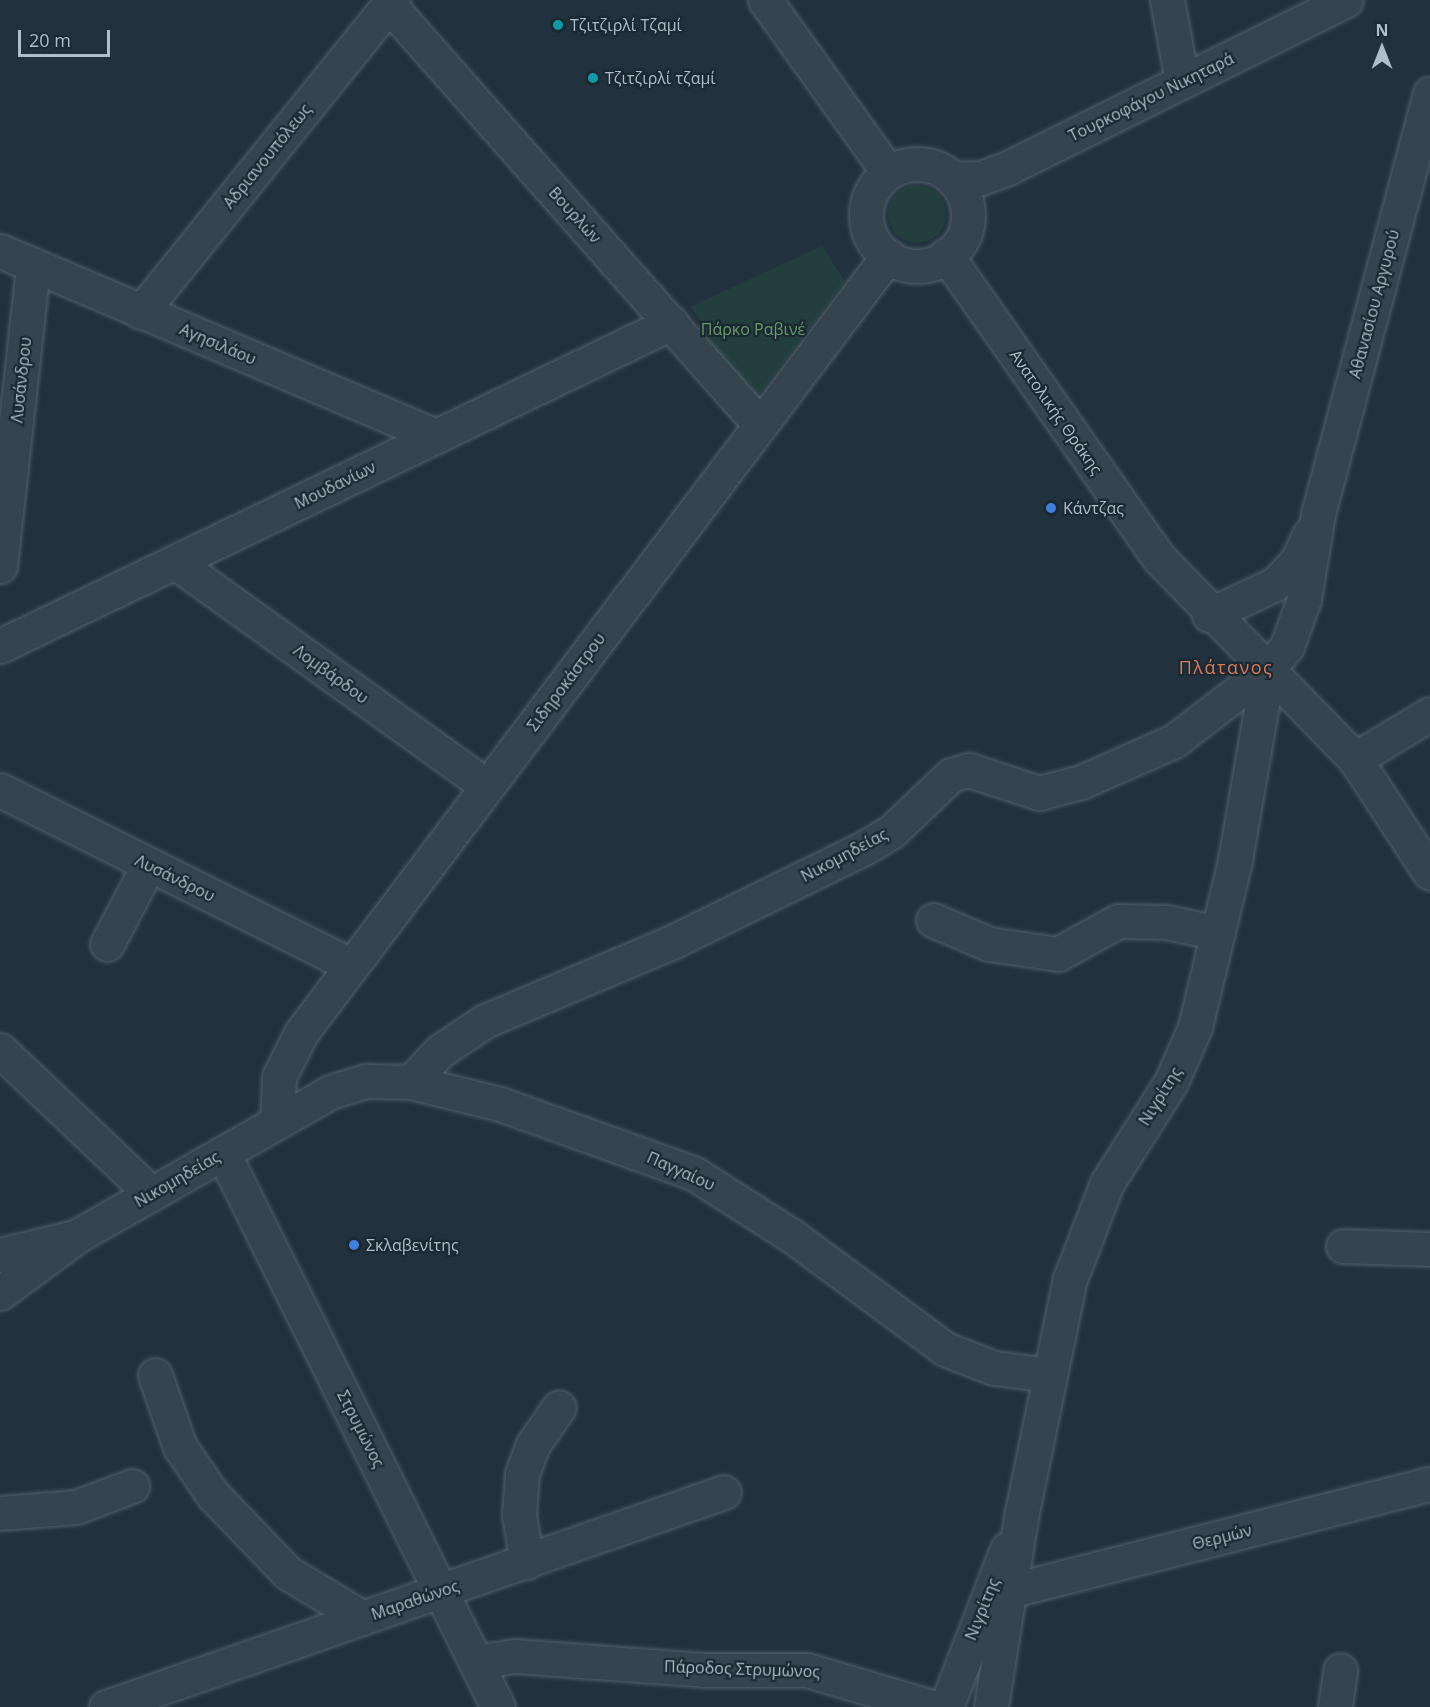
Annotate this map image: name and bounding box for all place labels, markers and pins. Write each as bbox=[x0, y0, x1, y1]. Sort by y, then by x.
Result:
place label: Τζιτζιρλί Τζαμί bbox=[570, 15, 682, 35]
marker: Τζιτζιρλί Τζαμί bbox=[551, 18, 565, 32]
place label: Τζιτζιρλί τζαμί bbox=[605, 68, 716, 88]
marker: Τζιτζιρλί τζαμί bbox=[586, 71, 600, 85]
place label: Κάντζας bbox=[1063, 498, 1124, 518]
marker: Κάντζας bbox=[1044, 501, 1058, 515]
place label: Σκλαβενίτης bbox=[366, 1235, 459, 1255]
marker: Σκλαβενίτης bbox=[347, 1238, 361, 1252]

